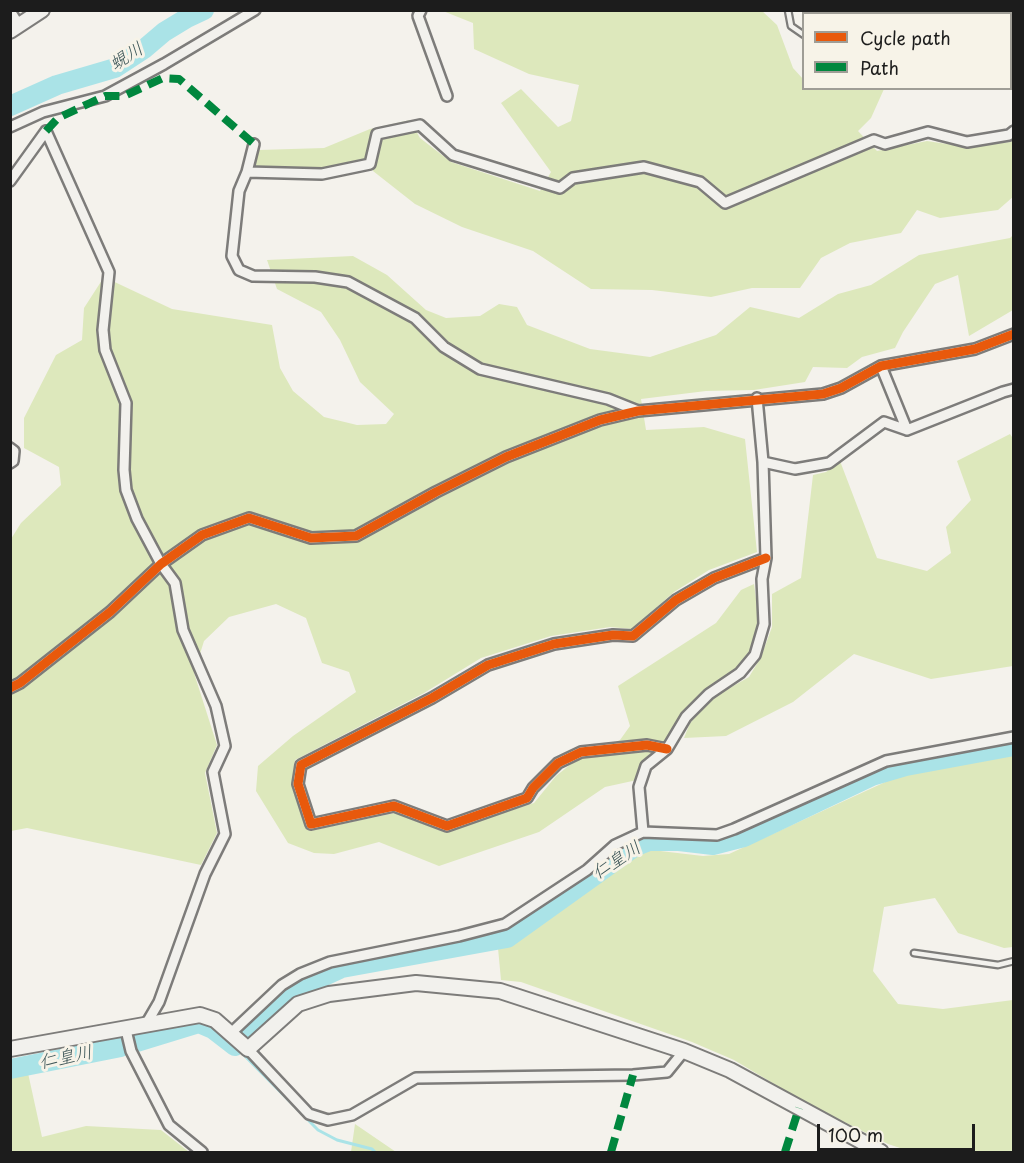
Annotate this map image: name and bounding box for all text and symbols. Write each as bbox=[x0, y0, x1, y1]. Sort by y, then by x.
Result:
legend bbox=[802, 12, 1012, 90]
text: Cycle path bbox=[860, 24, 951, 51]
water label: 蜆川 bbox=[106, 38, 148, 76]
text: Path bbox=[860, 54, 899, 81]
water label: 仁皇川 bbox=[588, 837, 646, 885]
water label: 仁皇川 bbox=[37, 1042, 95, 1074]
scale bar bbox=[820, 1112, 978, 1150]
text: 100 m bbox=[828, 1121, 883, 1148]

